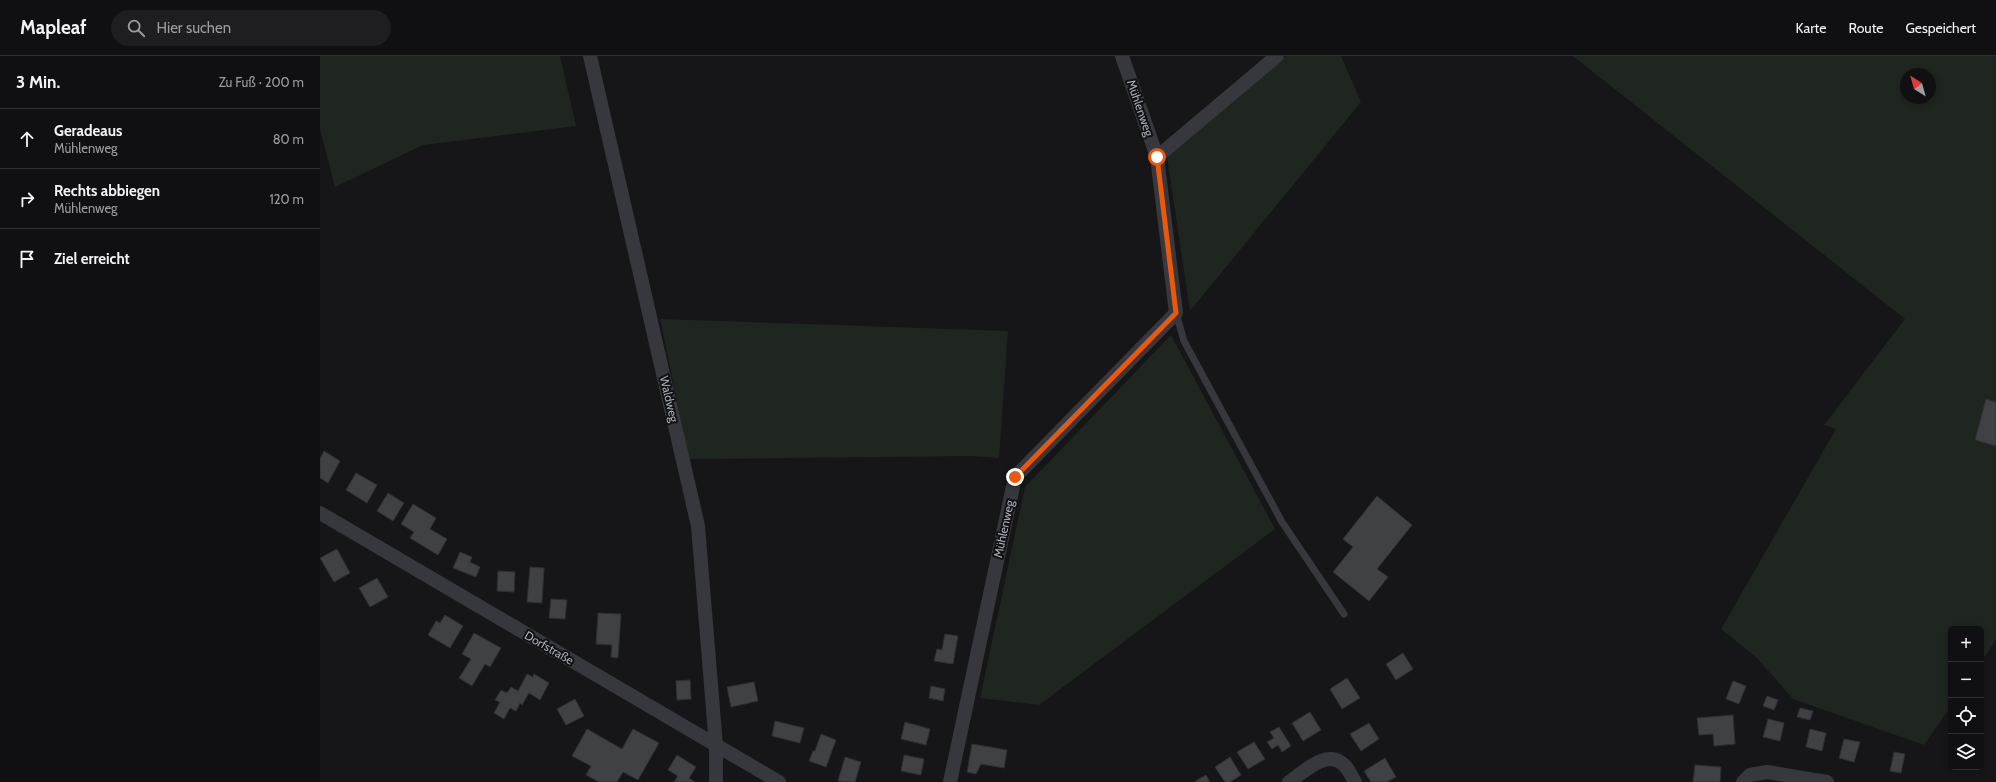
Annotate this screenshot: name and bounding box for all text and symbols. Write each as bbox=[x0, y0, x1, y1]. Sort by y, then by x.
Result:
search box bbox=[111, 10, 391, 46]
text: Mapleaf bbox=[20, 16, 87, 39]
icon: search bbox=[125, 17, 147, 39]
text: Hier suchen bbox=[157, 19, 231, 37]
text: Karte bbox=[1796, 19, 1826, 37]
text: Route bbox=[1848, 19, 1884, 37]
text: Gespeichert bbox=[1906, 19, 1976, 37]
north arrow bbox=[1900, 68, 1936, 104]
text: 3 Min. bbox=[16, 72, 60, 92]
text: Zu Fuß · 200 m bbox=[219, 74, 304, 90]
street label: Mühlenweg bbox=[1124, 78, 1157, 139]
text: Geradeaus bbox=[54, 122, 122, 140]
icon: ahead bbox=[16, 128, 38, 150]
text: 80 m bbox=[273, 131, 304, 147]
text: Mühlenweg bbox=[54, 140, 118, 156]
route start bbox=[1148, 148, 1166, 166]
text: Rechts abbiegen bbox=[54, 182, 160, 200]
icon: right bbox=[16, 188, 38, 210]
text: 120 m bbox=[270, 191, 304, 207]
text: Mühlenweg bbox=[54, 200, 118, 216]
icon: arrive bbox=[16, 248, 38, 270]
text: Ziel erreicht bbox=[54, 250, 130, 268]
street label: Waldweg bbox=[657, 374, 682, 424]
route end bbox=[1006, 468, 1024, 486]
street label: Mühlenweg bbox=[990, 498, 1017, 559]
map controls bbox=[1948, 626, 1984, 770]
button: + bbox=[1948, 626, 1984, 662]
street label: Dorfstraße bbox=[522, 627, 577, 668]
button: − bbox=[1948, 662, 1984, 698]
button: locate bbox=[1948, 698, 1984, 734]
button: layers bbox=[1948, 734, 1984, 770]

